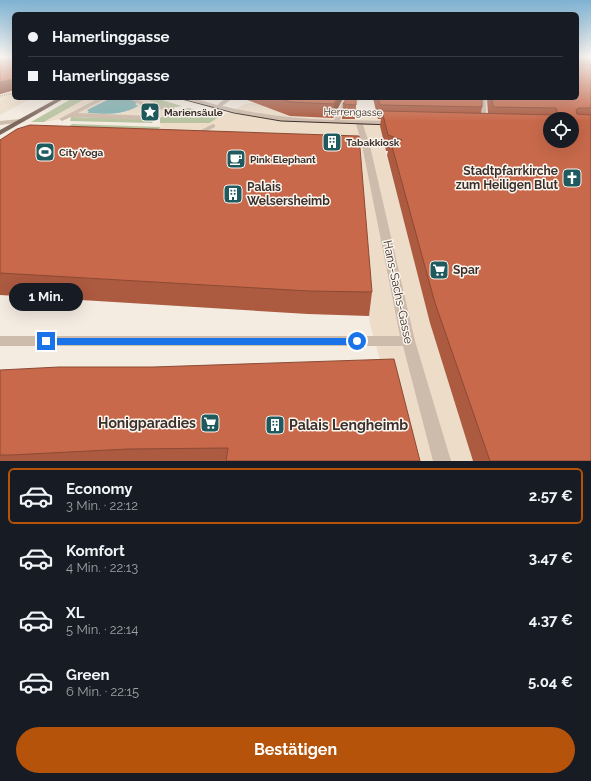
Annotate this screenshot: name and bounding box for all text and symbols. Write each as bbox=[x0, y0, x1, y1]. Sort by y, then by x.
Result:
text: Hamerlinggasse bbox=[52, 28, 170, 46]
text: Hamerlinggasse bbox=[52, 67, 170, 85]
place icon: Mariensäule bbox=[139, 101, 161, 123]
street label: Herrengasse bbox=[323, 106, 383, 118]
place label: Mariensäule bbox=[164, 107, 223, 118]
map controls bbox=[543, 112, 579, 148]
button: locate bbox=[543, 112, 579, 148]
building icon: Tabakkiosk bbox=[321, 131, 343, 153]
place label: Tabakkiosk bbox=[346, 137, 400, 148]
sports icon: City Yoga bbox=[34, 141, 56, 163]
place label: City Yoga bbox=[59, 147, 104, 158]
cafe icon: Pink Elephant bbox=[225, 148, 247, 170]
place label: Pink Elephant bbox=[250, 154, 316, 165]
place label: Stadtpfarrkirche zum Heiligen Blut bbox=[456, 164, 558, 192]
church icon: Stadtpfarrkirche zum Heiligen Blut bbox=[561, 167, 583, 189]
place label: Palais Welsersheimb bbox=[247, 180, 330, 208]
building icon: Palais Welsersheimb bbox=[222, 183, 244, 205]
street label: Hans-Sachs-Gasse bbox=[380, 239, 416, 345]
supermarket icon: Spar bbox=[428, 259, 450, 281]
place label: Spar bbox=[453, 263, 480, 277]
callout: 1 Min. bbox=[9, 283, 83, 311]
text: 1 Min. bbox=[29, 289, 63, 304]
route end bbox=[37, 332, 55, 350]
route start bbox=[348, 332, 366, 350]
supermarket icon: Honigparadies bbox=[199, 412, 221, 434]
building icon: Palais Lengheimb bbox=[264, 414, 286, 436]
place label: Honigparadies bbox=[98, 415, 196, 431]
place label: Palais Lengheimb bbox=[289, 417, 408, 433]
icon: car bbox=[18, 478, 54, 514]
text: Economy bbox=[66, 480, 133, 498]
text: 2.57 € bbox=[529, 487, 573, 505]
text: 3 Min. · 22:12 bbox=[66, 498, 138, 513]
icon: car bbox=[18, 540, 54, 576]
text: Komfort bbox=[66, 542, 125, 560]
text: 3.47 € bbox=[529, 549, 573, 567]
text: 4 Min. · 22:13 bbox=[66, 560, 138, 575]
icon: car bbox=[18, 602, 54, 638]
text: XL bbox=[66, 604, 84, 622]
text: 4.37 € bbox=[529, 611, 573, 629]
text: 5 Min. · 22:14 bbox=[66, 622, 138, 637]
icon: car bbox=[18, 664, 54, 700]
text: Green bbox=[66, 666, 110, 684]
text: 5.04 € bbox=[528, 673, 573, 691]
text: 6 Min. · 22:15 bbox=[66, 684, 139, 699]
button: Bestätigen bbox=[16, 727, 575, 773]

